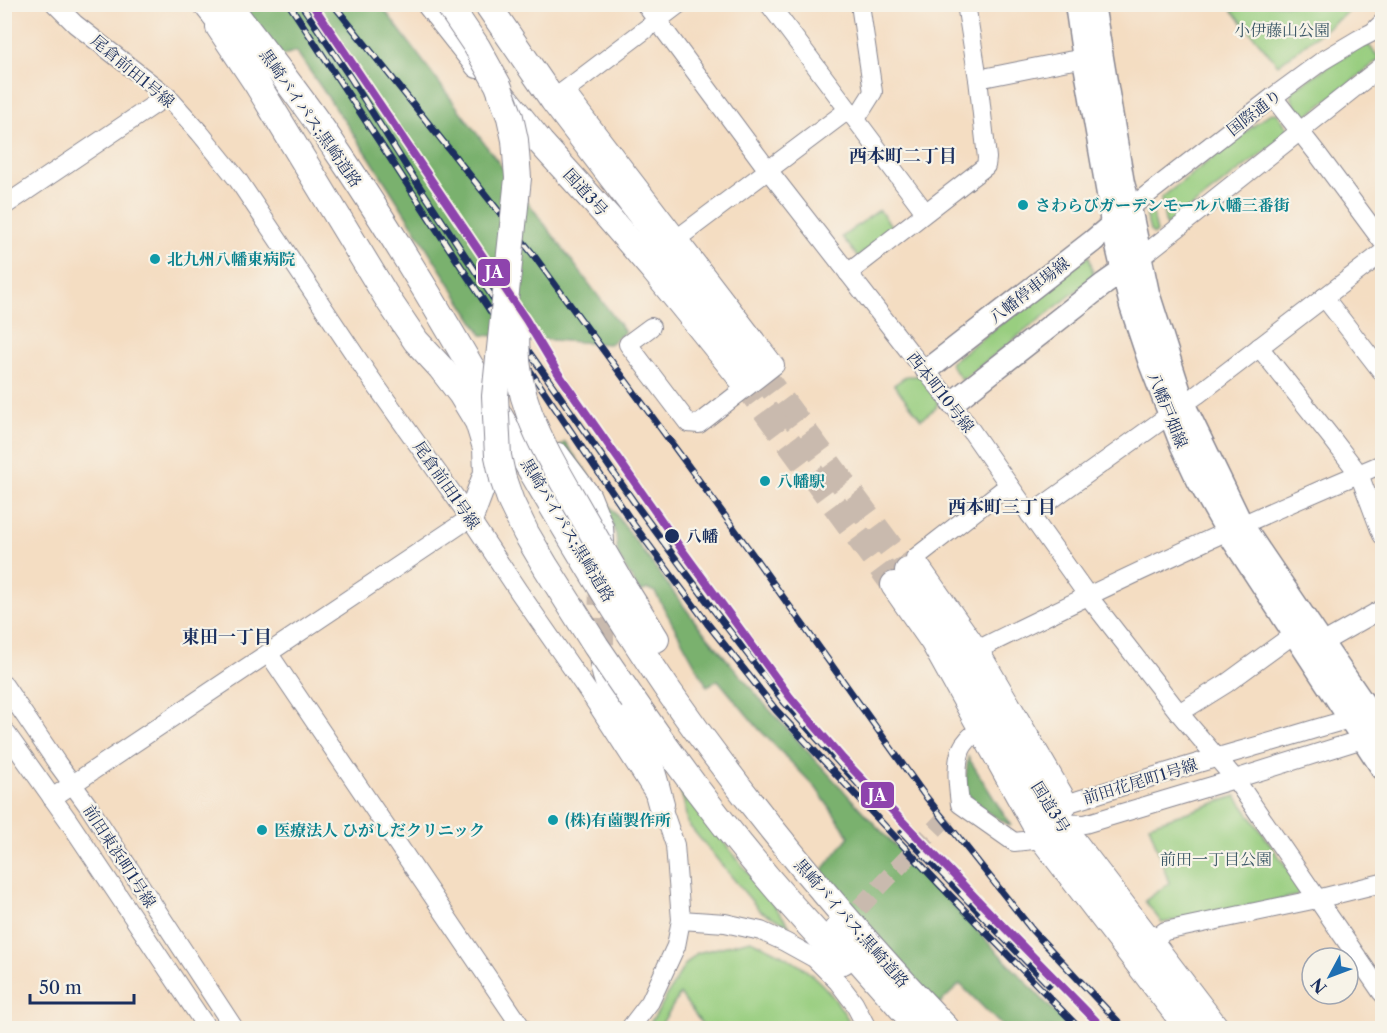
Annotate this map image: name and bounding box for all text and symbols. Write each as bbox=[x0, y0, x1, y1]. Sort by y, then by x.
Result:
park label: 小伊藤山公園 bbox=[1234, 20, 1330, 40]
street label: 尾倉前田1号線 bbox=[87, 30, 179, 112]
street label: 黒崎バイパス;黒崎道路 bbox=[256, 45, 366, 191]
street label: 国際通り bbox=[1223, 84, 1285, 140]
district label: 西本町二丁目 bbox=[849, 145, 957, 167]
street label: 国道3号 bbox=[560, 164, 612, 220]
place label: さわらびガーデンモール八幡三番街 bbox=[1035, 195, 1290, 215]
marker: さわらびガーデンモール八幡三番街 bbox=[1016, 198, 1030, 212]
place label: 北九州八幡東病院 bbox=[167, 249, 295, 269]
marker: 北九州八幡東病院 bbox=[148, 252, 162, 266]
street label: 八幡停車場線 bbox=[985, 253, 1073, 327]
line badge: JA bbox=[477, 258, 511, 287]
text: JA bbox=[482, 262, 504, 282]
street label: 西本町10号線 bbox=[903, 348, 979, 436]
street label: 八幡戸畑線 bbox=[1144, 369, 1192, 451]
street label: 尾倉前田1号線 bbox=[409, 437, 485, 533]
street label: 黒崎バイパス;黒崎道路 bbox=[517, 454, 619, 606]
place label: 八幡駅 bbox=[777, 471, 825, 491]
marker: 八幡駅 bbox=[758, 474, 772, 488]
district label: 西本町三丁目 bbox=[948, 496, 1056, 518]
place label: 八幡 bbox=[686, 526, 718, 546]
marker: 八幡 bbox=[663, 527, 681, 545]
district label: 東田一丁目 bbox=[182, 626, 272, 648]
street label: 前田花尾町1号線 bbox=[1080, 754, 1200, 808]
street label: 国道3号 bbox=[1027, 778, 1075, 836]
line badge: JA bbox=[860, 781, 895, 809]
text: JA bbox=[865, 785, 887, 805]
street label: 前田東浜町1号線 bbox=[79, 801, 161, 911]
place label: (株)有薗製作所 bbox=[565, 810, 671, 830]
marker: (株)有薗製作所 bbox=[546, 813, 560, 827]
place label: 医療法人 ひがしだクリニック bbox=[274, 820, 485, 840]
marker: 医療法人 ひがしだクリニック bbox=[255, 823, 269, 837]
park label: 前田一丁目公園 bbox=[1160, 849, 1272, 869]
street label: 黒崎バイパス;黒崎道路 bbox=[791, 854, 913, 992]
north arrow bbox=[1300, 946, 1360, 1006]
scale bar bbox=[30, 967, 134, 1005]
text: N bbox=[1307, 974, 1331, 998]
text: 50 m bbox=[39, 977, 82, 999]

